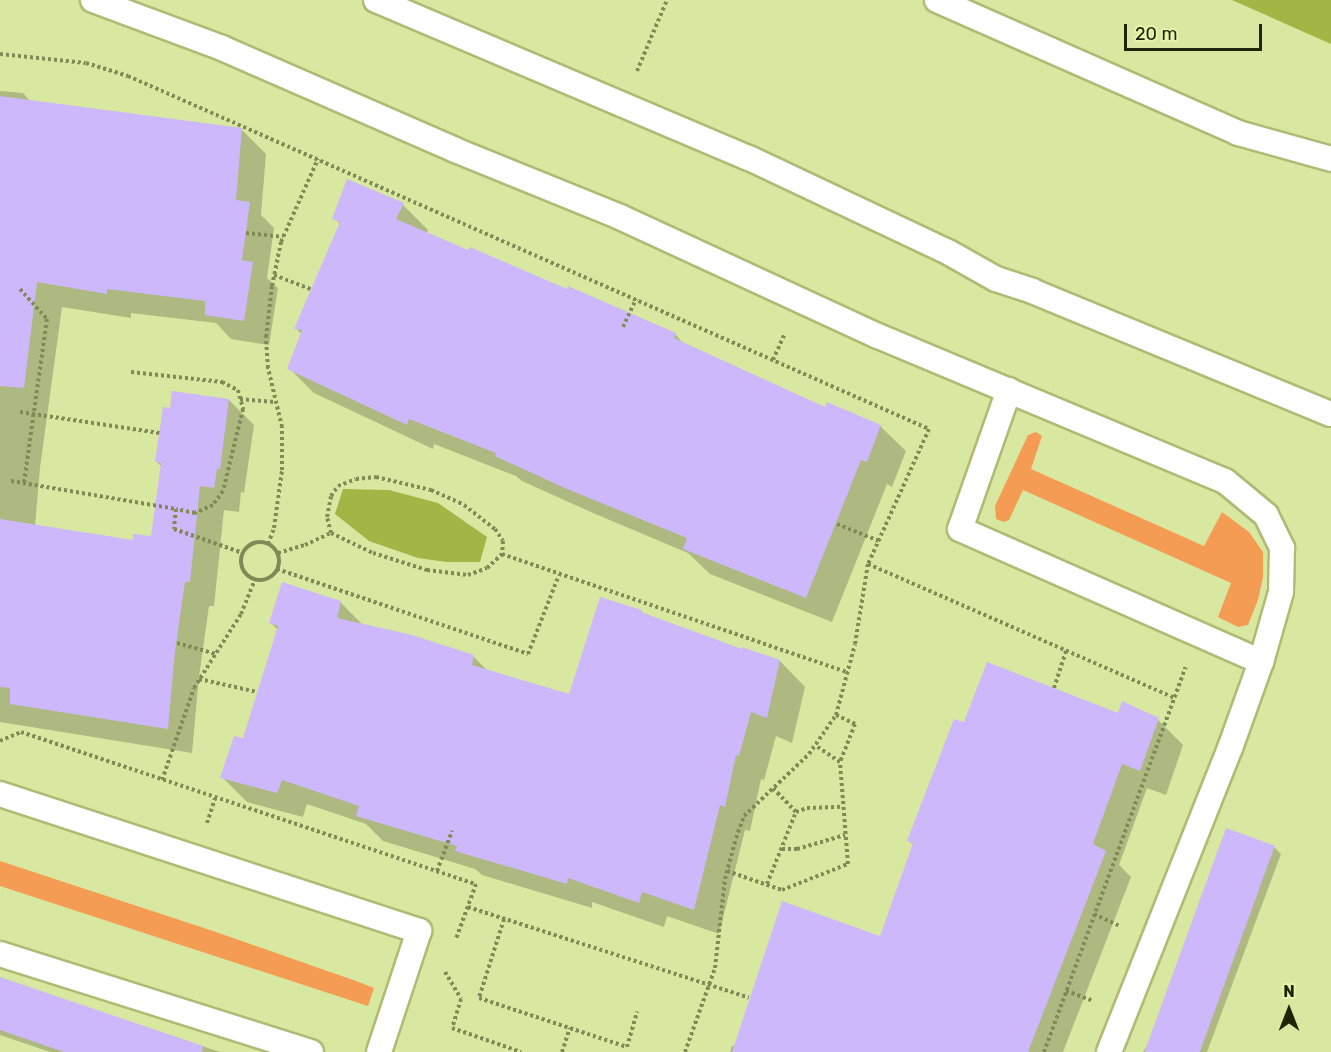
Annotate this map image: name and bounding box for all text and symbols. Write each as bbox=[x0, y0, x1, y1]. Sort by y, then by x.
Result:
scale bar bbox=[1127, 12, 1265, 50]
text: 20 m bbox=[1135, 23, 1177, 45]
north arrow bbox=[1259, 980, 1319, 1040]
text: N bbox=[1283, 982, 1295, 1001]

